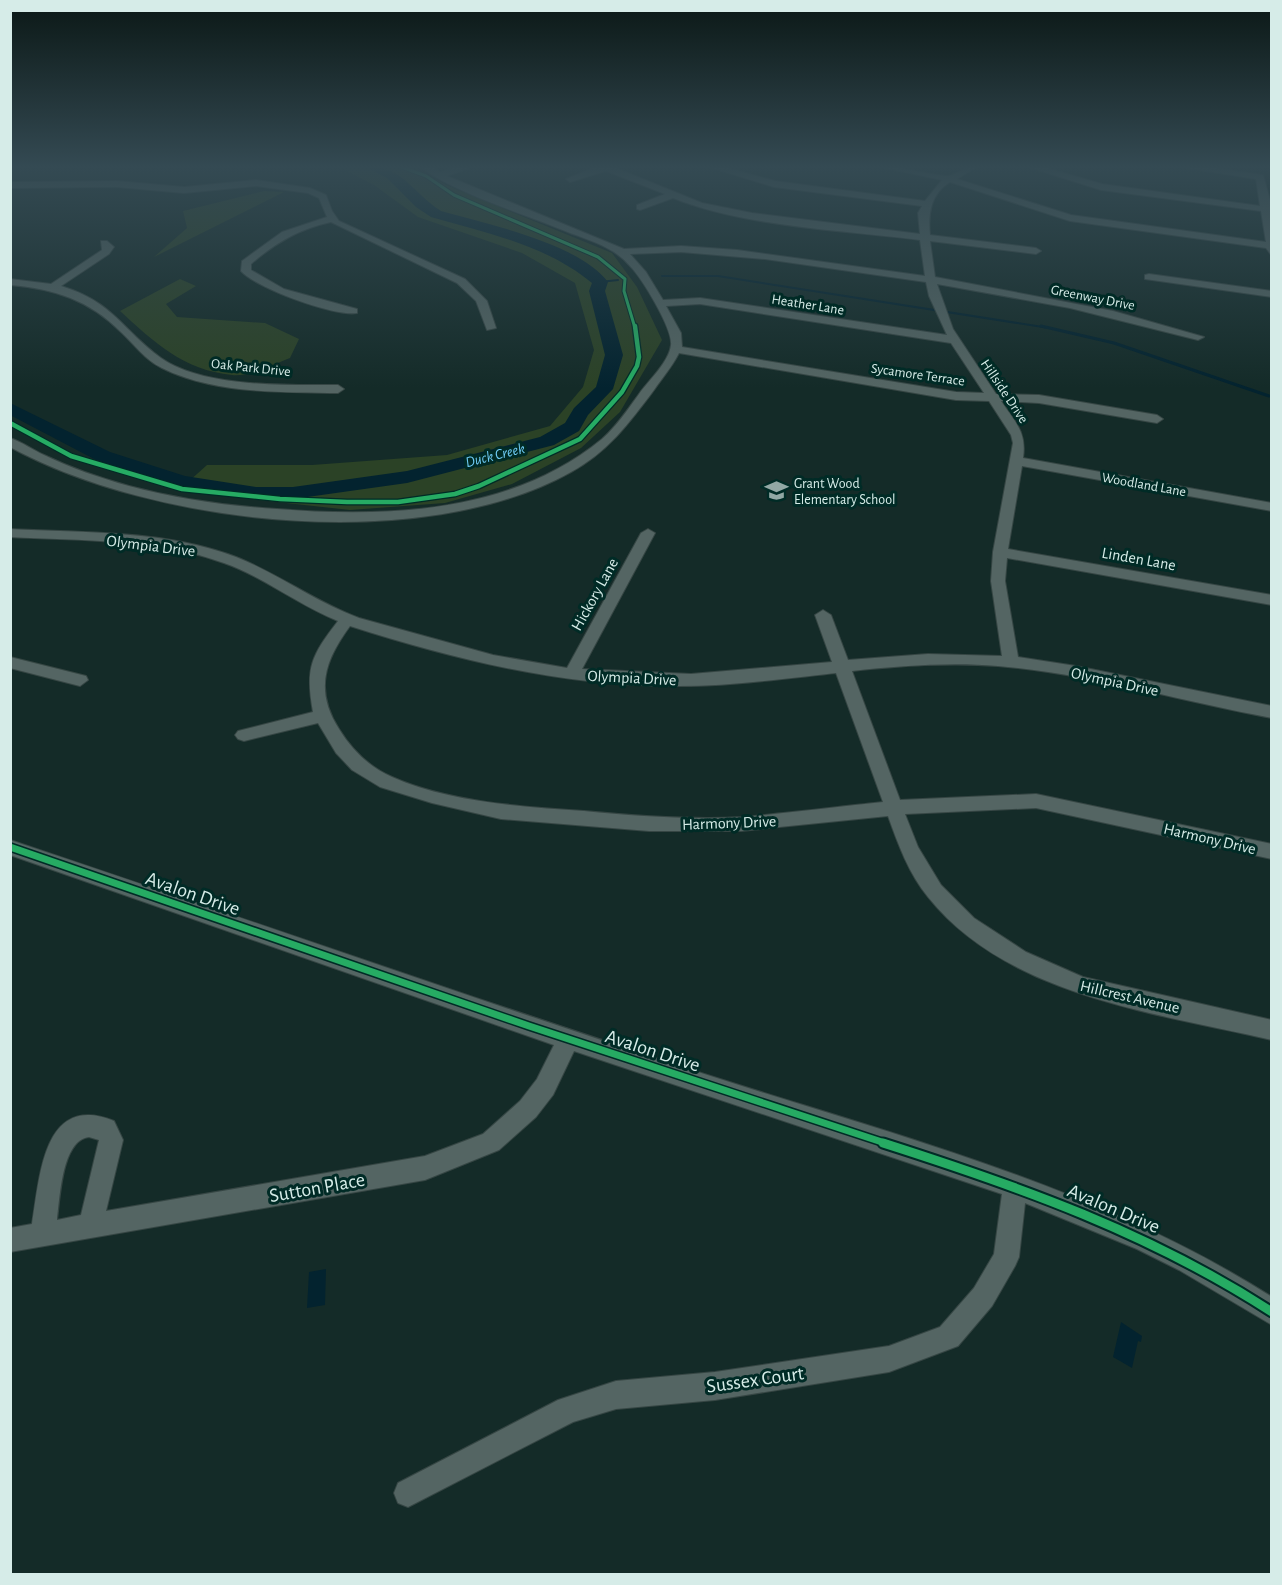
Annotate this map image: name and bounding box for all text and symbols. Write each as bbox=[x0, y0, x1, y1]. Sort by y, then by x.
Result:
street label: Greenway Drive bbox=[1050, 283, 1136, 313]
street label: Heather Lane bbox=[771, 292, 845, 318]
street label: Oak Park Drive bbox=[211, 357, 291, 379]
street label: Hillside Drive bbox=[978, 357, 1031, 426]
street label: Sycamore Terrace bbox=[870, 361, 966, 388]
water label: Duck Creek bbox=[464, 441, 527, 470]
street label: Woodland Lane bbox=[1101, 471, 1187, 499]
place label: Grant Wood Elementary School bbox=[794, 477, 896, 507]
school or university icon: Grant Wood Elementary School bbox=[763, 478, 789, 504]
street label: Olympia Drive bbox=[106, 533, 196, 560]
street label: Linden Lane bbox=[1101, 545, 1177, 573]
street label: Hickory Lane bbox=[568, 556, 622, 634]
street label: Olympia Drive bbox=[1069, 665, 1160, 700]
street label: Olympia Drive bbox=[587, 668, 677, 689]
street label: Harmony Drive bbox=[682, 813, 776, 834]
street label: Harmony Drive bbox=[1162, 821, 1257, 858]
street label: Avalon Drive bbox=[143, 868, 242, 919]
street label: Hillcrest Avenue bbox=[1078, 978, 1181, 1016]
street label: Avalon Drive bbox=[603, 1026, 703, 1076]
street label: Sutton Place bbox=[268, 1170, 367, 1206]
street label: Avalon Drive bbox=[1064, 1181, 1163, 1237]
street label: Sussex Court bbox=[705, 1363, 806, 1397]

